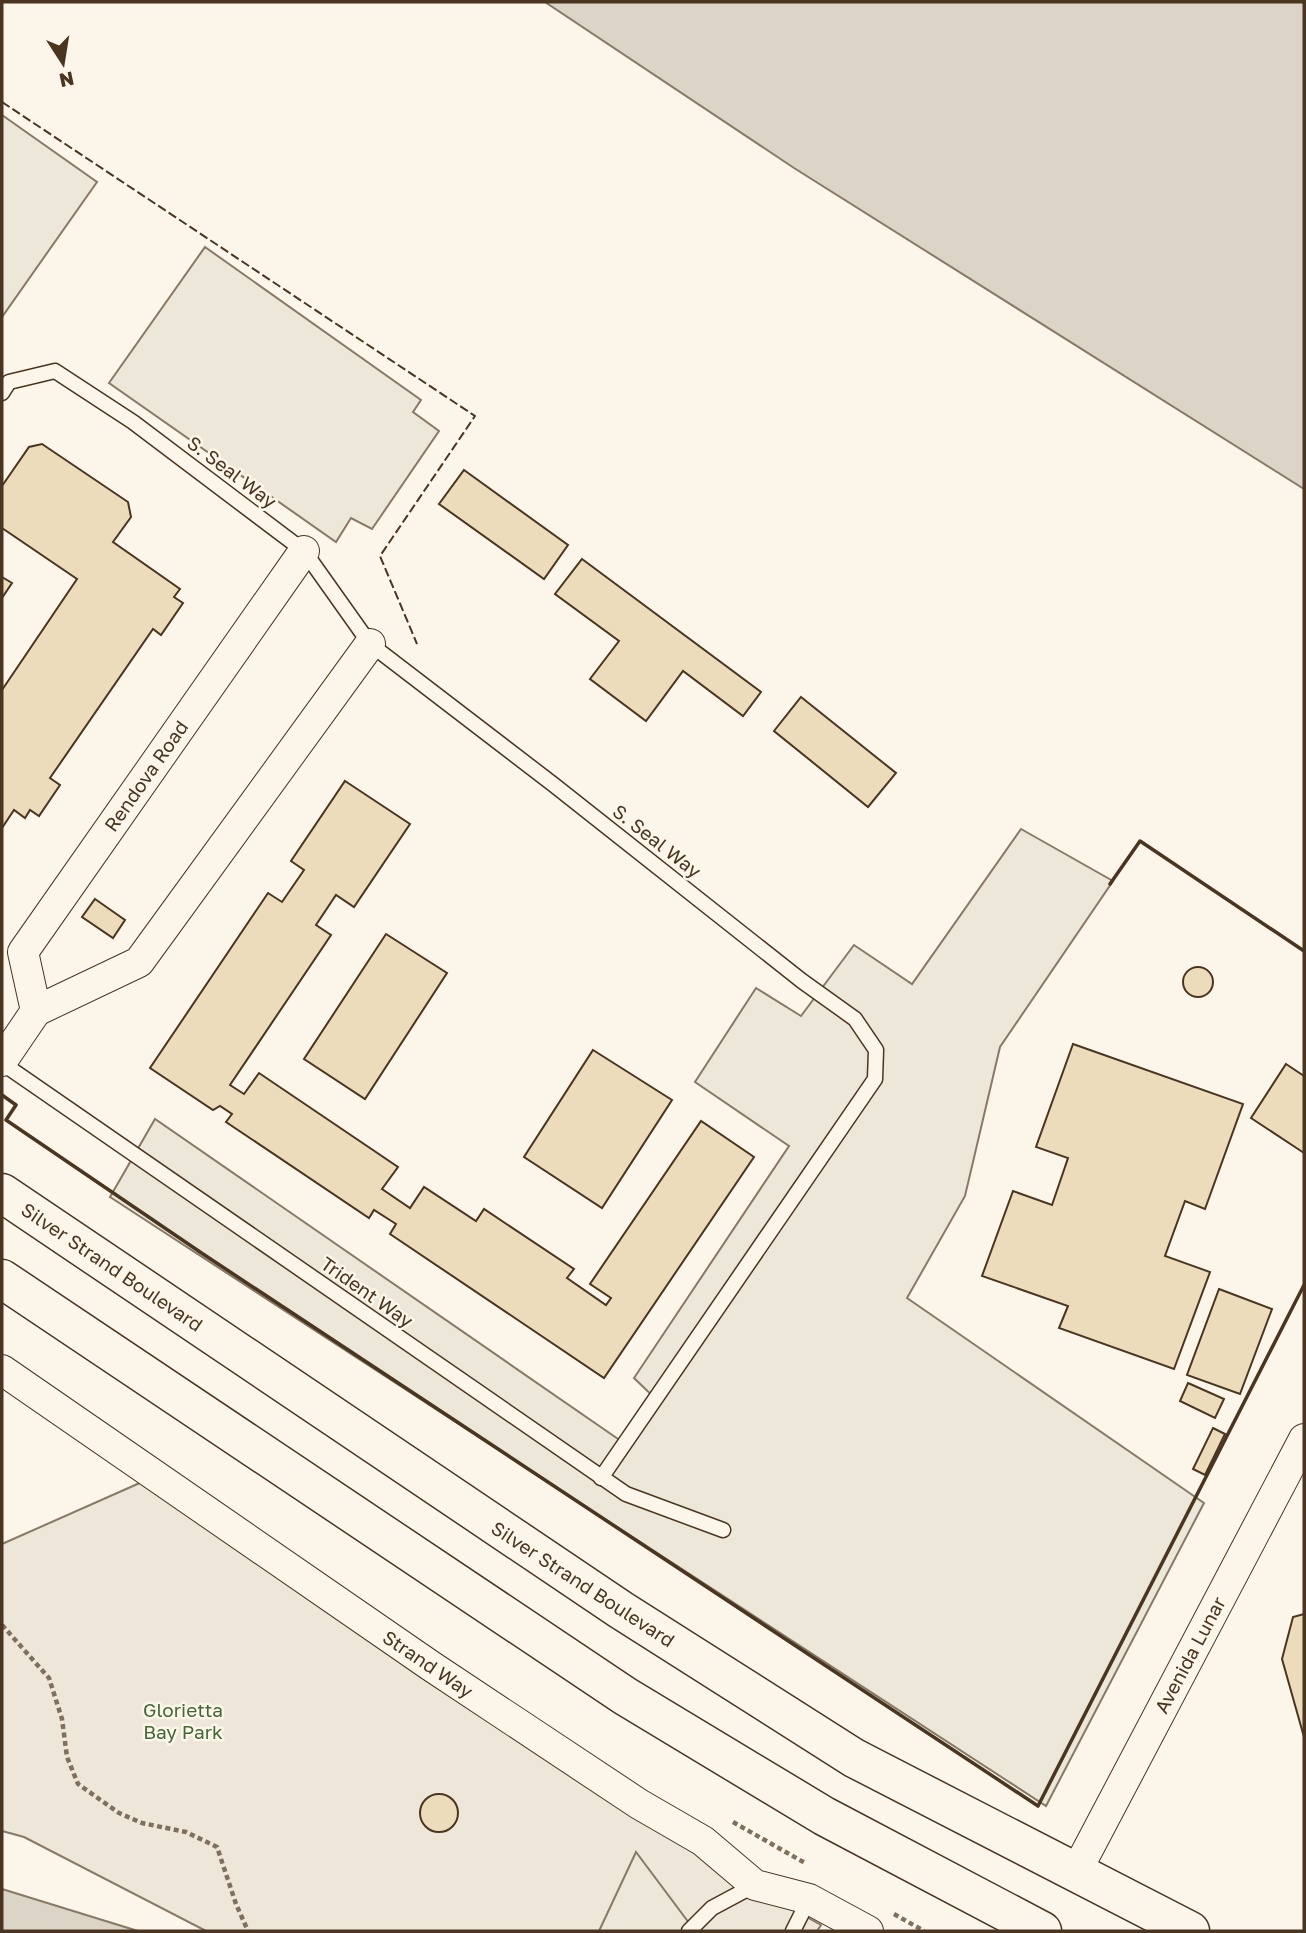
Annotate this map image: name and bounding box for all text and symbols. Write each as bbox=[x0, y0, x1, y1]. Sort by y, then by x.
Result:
north arrow bbox=[28, 28, 98, 98]
text: N bbox=[57, 67, 76, 93]
street label: S. Seal Way bbox=[183, 431, 282, 513]
street label: Rendova Road bbox=[99, 716, 192, 836]
street label: S. Seal Way bbox=[609, 799, 706, 882]
street label: Silver Strand Boulevard bbox=[17, 1197, 207, 1336]
street label: Trident Way bbox=[317, 1251, 418, 1332]
street label: Silver Strand Boulevard bbox=[487, 1516, 679, 1651]
street label: Avenida Lunar bbox=[1149, 1592, 1230, 1717]
street label: Strand Way bbox=[379, 1625, 478, 1702]
park label: Glorietta Bay Park bbox=[143, 1698, 223, 1743]

